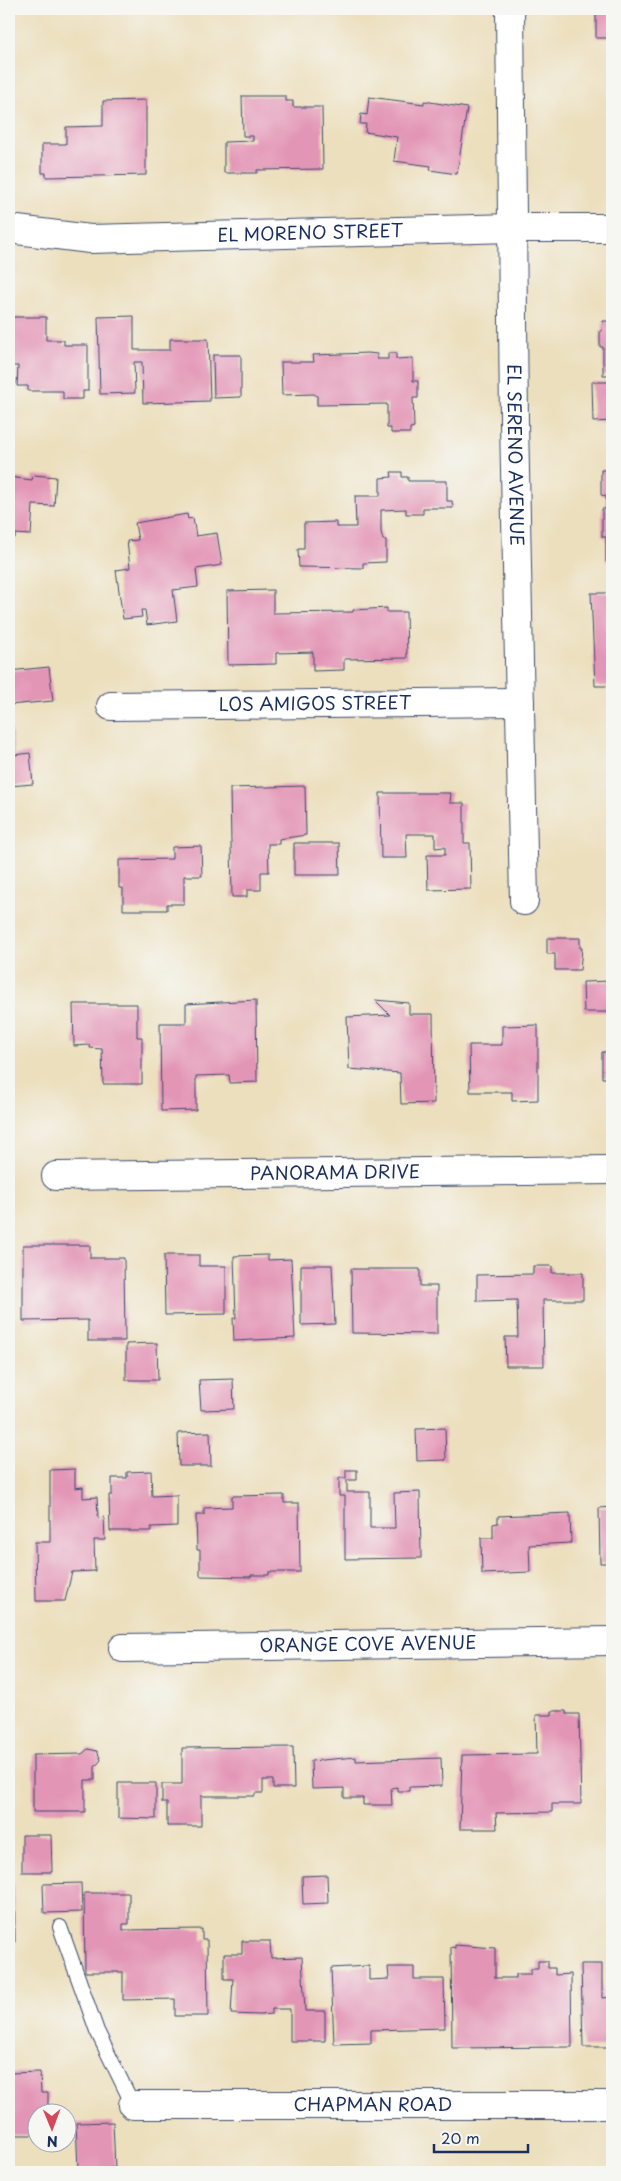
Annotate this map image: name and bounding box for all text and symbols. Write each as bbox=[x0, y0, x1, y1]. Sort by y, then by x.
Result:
street label: EL MORENO STREET bbox=[217, 216, 404, 248]
street label: EL SERENO AVENUE bbox=[501, 364, 532, 546]
street label: LOS AMIGOS STREET bbox=[219, 688, 412, 717]
street label: PANORAMA DRIVE bbox=[250, 1157, 420, 1186]
street label: ORANGE COVE AVENUE bbox=[259, 1628, 477, 1658]
street label: CHAPMAN ROAD bbox=[294, 2090, 452, 2117]
north arrow bbox=[28, 2104, 78, 2154]
scale bar bbox=[434, 2121, 527, 2153]
text: 20 m bbox=[441, 2126, 480, 2149]
text: N bbox=[47, 2131, 58, 2152]

